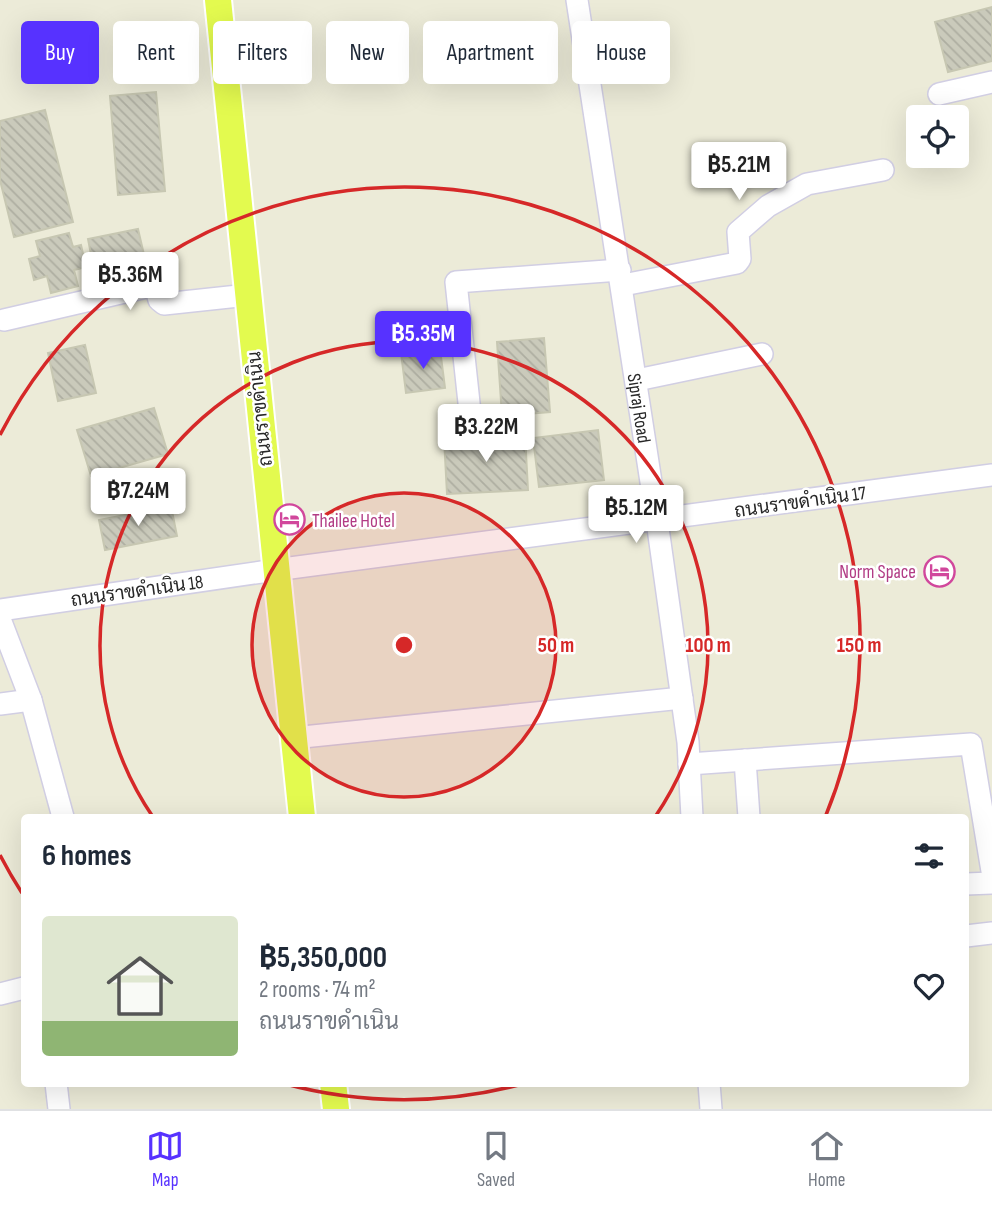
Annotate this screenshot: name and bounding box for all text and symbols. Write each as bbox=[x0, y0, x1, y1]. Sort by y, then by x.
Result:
chip: Buy bbox=[21, 21, 99, 84]
chip: Rent bbox=[113, 21, 199, 84]
chip: Filters bbox=[213, 21, 312, 84]
chip: New bbox=[326, 21, 409, 84]
chip: Apartment bbox=[423, 21, 558, 84]
chip: House bbox=[572, 21, 670, 84]
map controls bbox=[906, 105, 969, 168]
button: locate bbox=[906, 105, 969, 168]
pin: ฿5.21M bbox=[682, 142, 796, 202]
text: ฿5.21M bbox=[707, 151, 771, 179]
pin: ฿5.36M bbox=[73, 252, 187, 312]
text: ฿5.36M bbox=[98, 261, 162, 289]
pin: ฿5.35M bbox=[366, 312, 480, 371]
text: ฿5.35M bbox=[391, 320, 455, 348]
street label: ถนนราขดำเนิน bbox=[243, 350, 278, 467]
street label: Sipraj Road bbox=[622, 372, 655, 445]
pin: ฿3.22M bbox=[429, 405, 543, 464]
text: ฿3.22M bbox=[454, 413, 518, 441]
pin: ฿7.24M bbox=[81, 468, 195, 528]
text: ฿7.24M bbox=[107, 477, 169, 505]
street label: ถนนราขดำเนิน 17 bbox=[733, 482, 868, 523]
pin: ฿5.12M bbox=[579, 486, 693, 545]
text: ฿5.12M bbox=[604, 494, 668, 522]
hotel icon: Thailee Hotel bbox=[272, 503, 306, 537]
place label: Thailee Hotel bbox=[312, 510, 395, 533]
hotel icon: Norm Space bbox=[922, 554, 956, 588]
place label: Norm Space bbox=[839, 561, 916, 584]
street label: ถนนราขดำเนิน 18 bbox=[70, 571, 205, 612]
centre of rings bbox=[392, 633, 416, 657]
text: 50 m bbox=[538, 633, 574, 658]
text: 100 m bbox=[685, 633, 731, 658]
text: 150 m bbox=[837, 633, 881, 658]
icon: filters bbox=[910, 837, 948, 875]
text: 6 homes bbox=[42, 838, 131, 874]
text: ฿5,350,000 bbox=[259, 940, 387, 976]
icon: home bbox=[98, 944, 182, 1028]
icon: heart bbox=[910, 967, 948, 1005]
text: 2 rooms · 74 m² bbox=[259, 976, 376, 1004]
text: ถนนราขดำเนิน bbox=[259, 1008, 399, 1036]
tab: Map bbox=[146, 1127, 184, 1192]
tab: Saved bbox=[477, 1127, 515, 1192]
tab: Home bbox=[808, 1127, 846, 1192]

